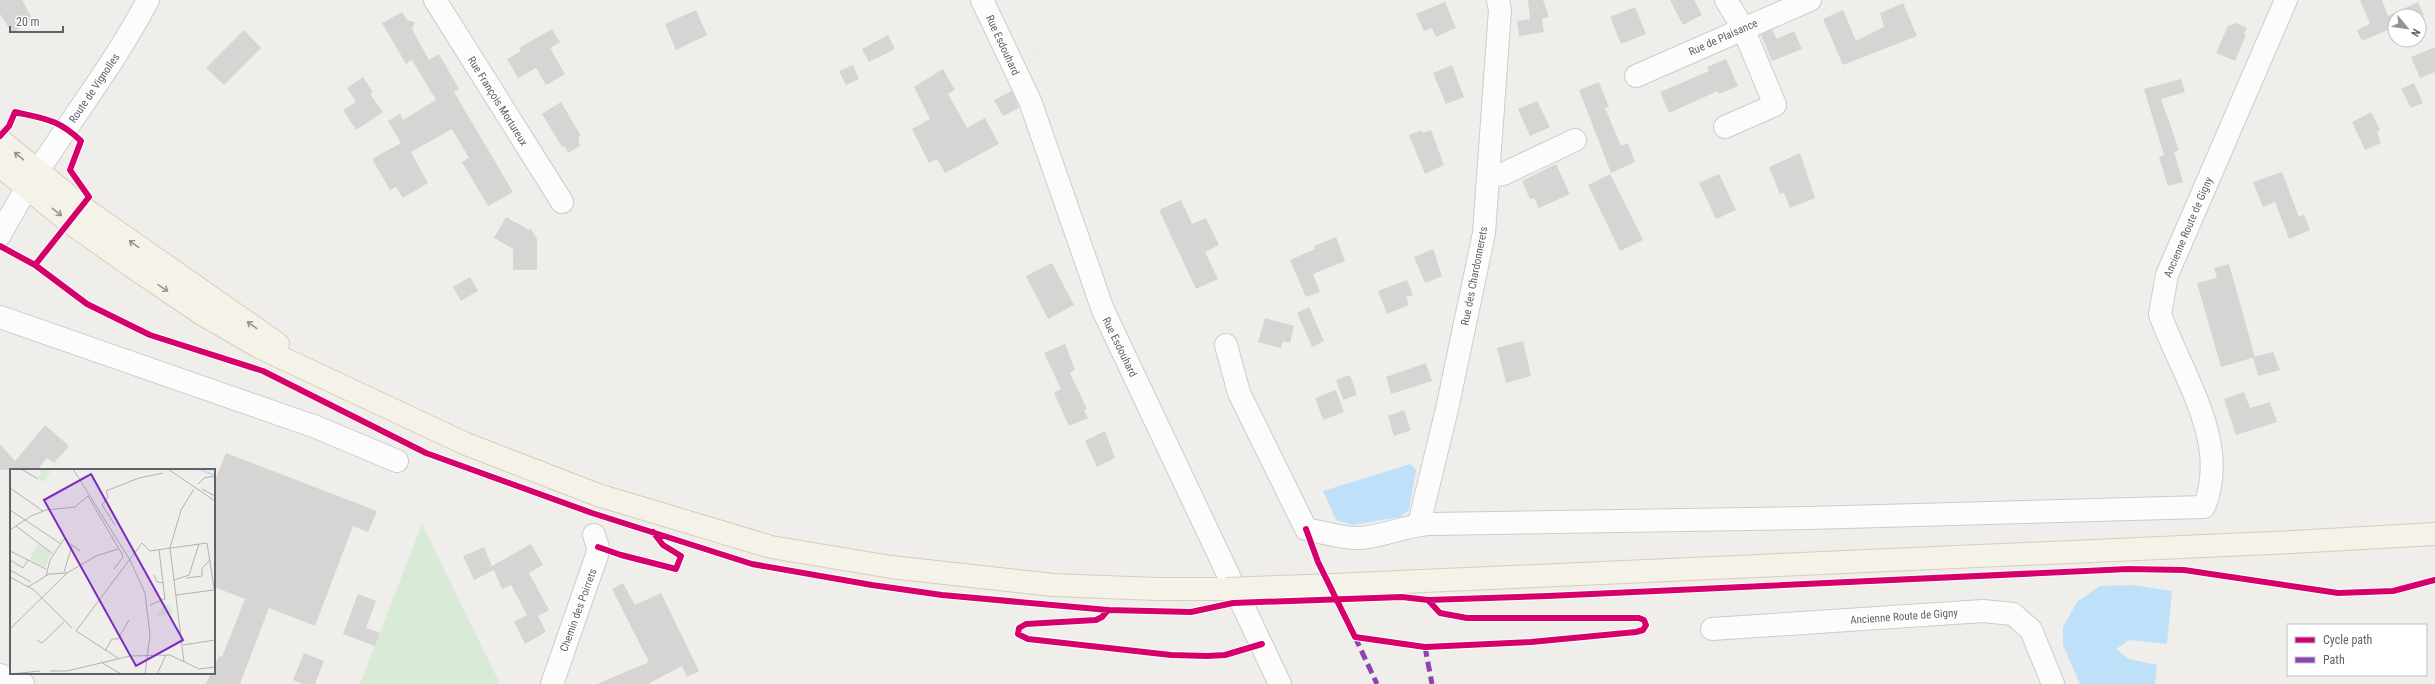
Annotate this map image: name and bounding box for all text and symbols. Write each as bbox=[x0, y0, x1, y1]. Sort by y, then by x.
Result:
scale bar bbox=[10, 8, 63, 34]
north arrow bbox=[2387, 8, 2427, 48]
street label: Rue Esdouhard bbox=[983, 13, 1022, 77]
text: 20 m bbox=[16, 15, 40, 29]
street label: Rue de Plaisance bbox=[1687, 16, 1760, 58]
text: N bbox=[2408, 27, 2423, 39]
street label: Route de Vignolles bbox=[66, 51, 122, 125]
street label: Rue François Mortureux bbox=[465, 54, 530, 149]
one-way arrow bbox=[13, 151, 24, 160]
street label: Ancienne Route de Gigny bbox=[2161, 175, 2216, 279]
one-way arrow bbox=[52, 208, 63, 217]
street label: Rue des Chardonnerets bbox=[1459, 226, 1490, 327]
one-way arrow bbox=[128, 240, 139, 248]
one-way arrow bbox=[157, 284, 168, 292]
street label: Rue Esdouhard bbox=[1099, 315, 1140, 379]
one-way arrow bbox=[247, 321, 258, 329]
inset map bbox=[10, 469, 215, 674]
street label: Chemin des Poirrets bbox=[557, 567, 600, 654]
street label: Ancienne Route de Gigny bbox=[1850, 606, 1959, 627]
legend bbox=[2287, 624, 2427, 676]
text: Cycle path bbox=[2323, 633, 2373, 647]
text: Path bbox=[2323, 653, 2345, 667]

